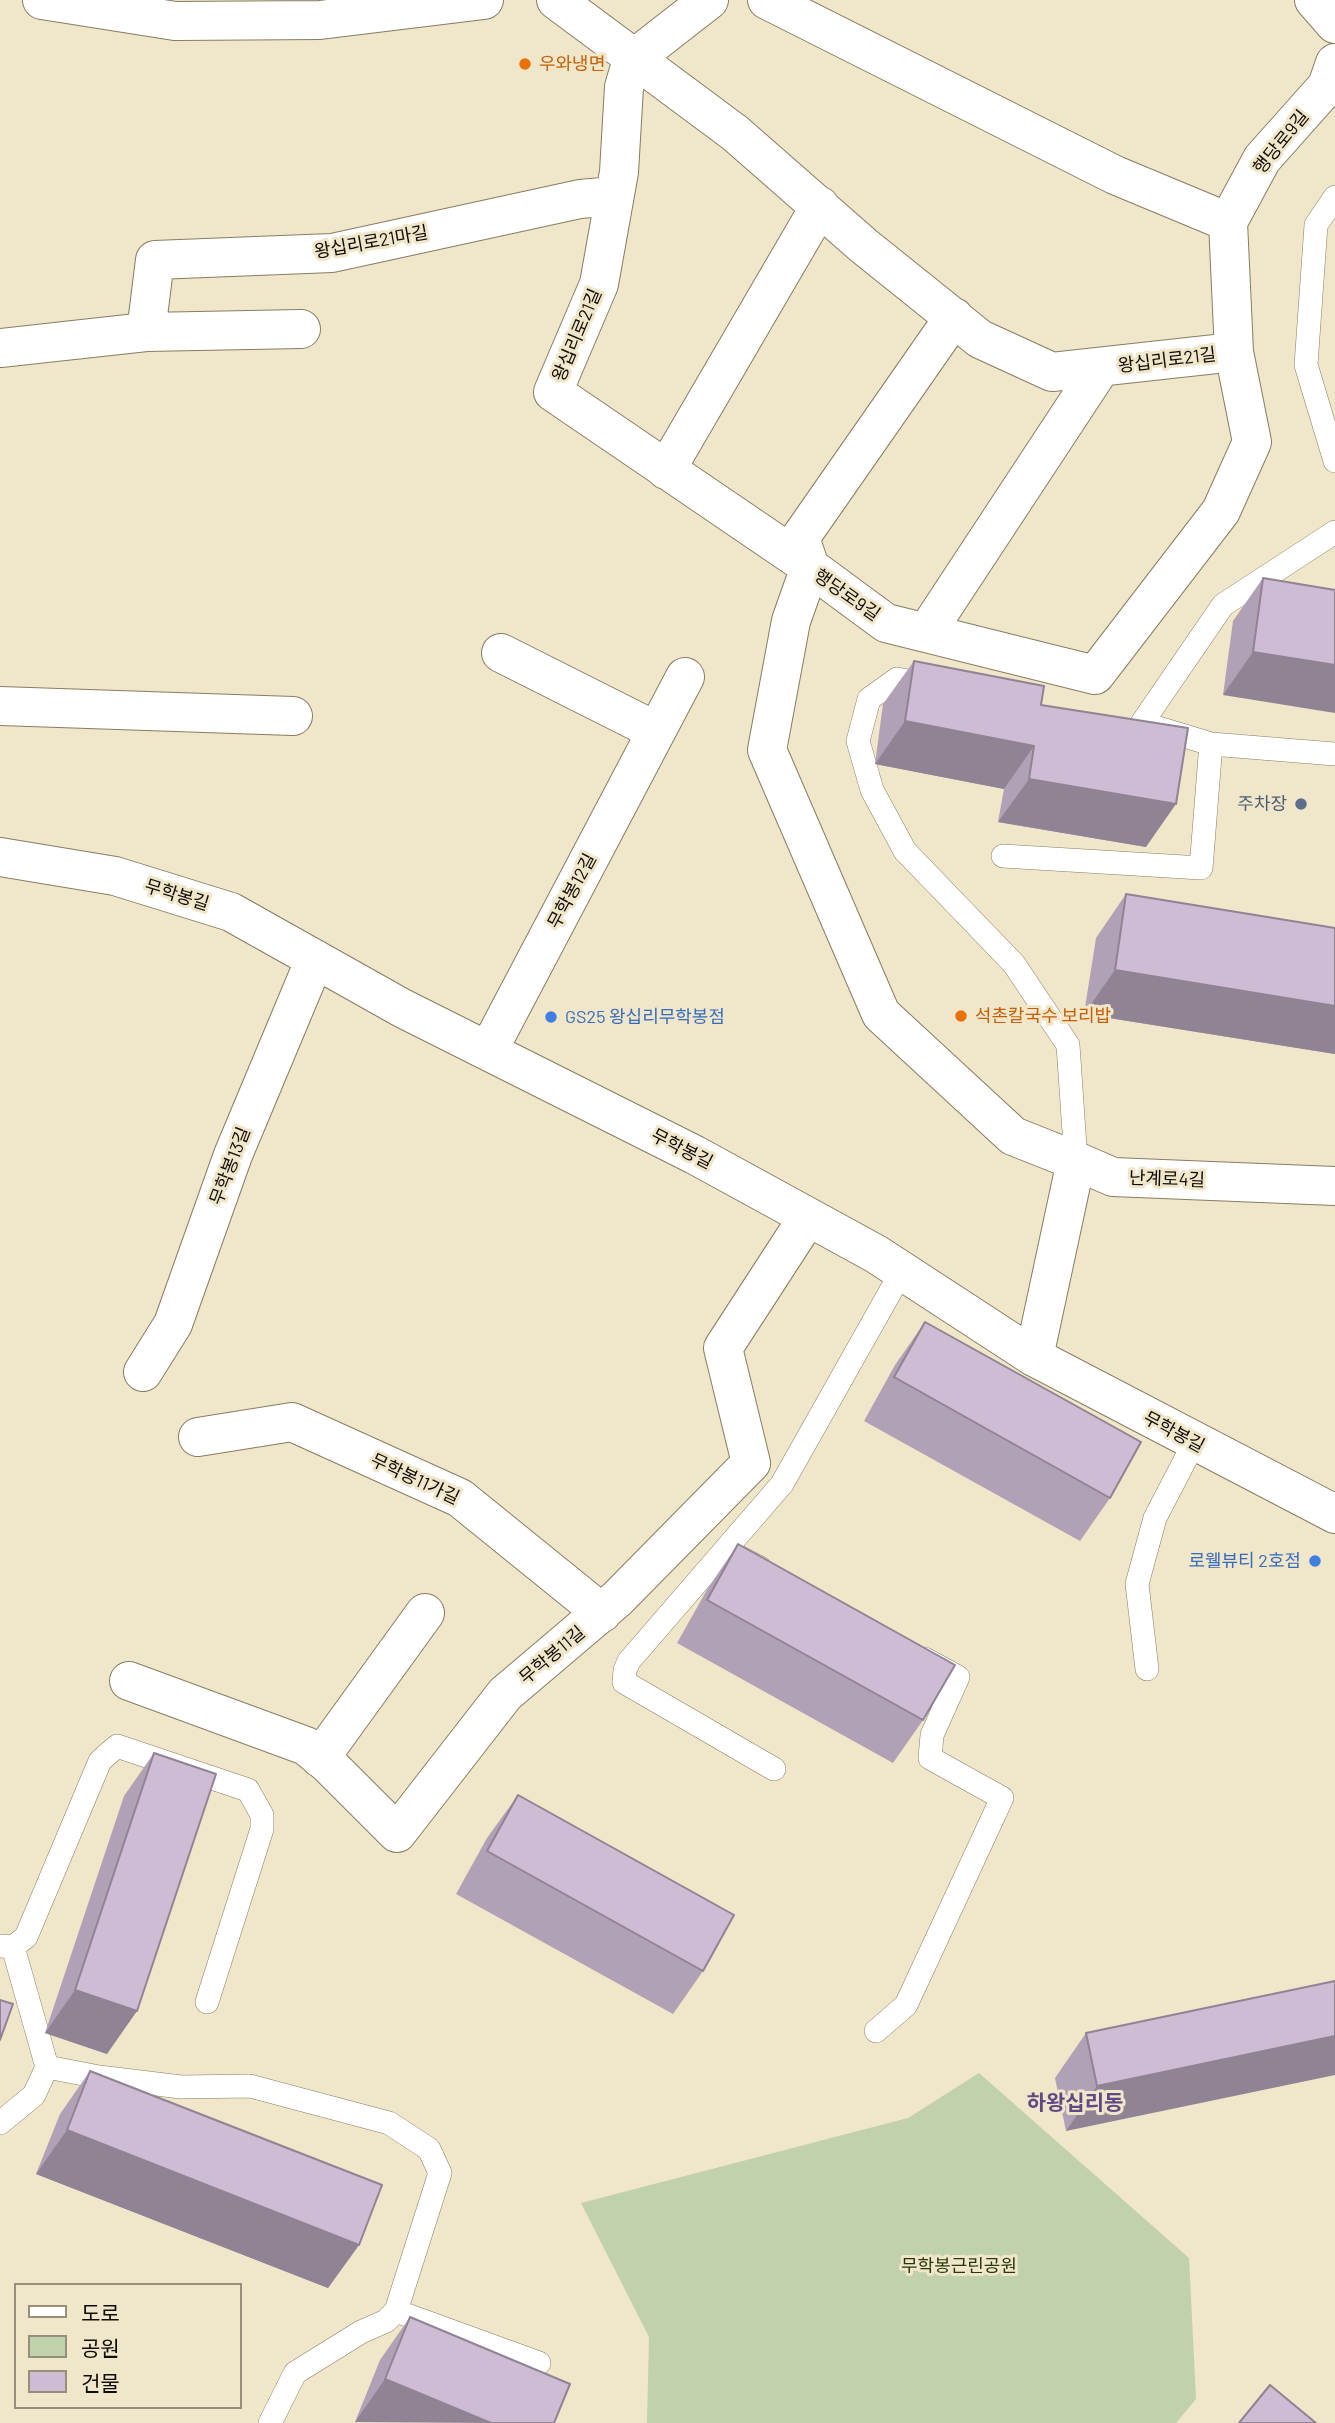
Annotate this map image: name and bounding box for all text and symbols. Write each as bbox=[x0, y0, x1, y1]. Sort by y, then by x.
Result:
place label: 우와냉면 bbox=[539, 53, 605, 75]
marker: 우와냉면 bbox=[517, 56, 533, 72]
street label: 행당로9길 bbox=[1249, 106, 1313, 178]
street label: 왕십리로21마길 bbox=[312, 221, 430, 263]
street label: 왕십리로21길 bbox=[548, 285, 606, 385]
street label: 왕십리로21길 bbox=[1117, 343, 1217, 377]
street label: 행당로9길 bbox=[810, 564, 884, 626]
place label: 주차장 bbox=[1237, 793, 1287, 815]
marker: 주차장 bbox=[1293, 796, 1309, 812]
street label: 무학봉12길 bbox=[543, 850, 601, 932]
street label: 무학봉길 bbox=[142, 875, 212, 915]
place label: 석촌칼국수 보리밥 bbox=[975, 1005, 1111, 1027]
place label: GS25 왕십리무학봉점 bbox=[565, 1006, 725, 1028]
marker: 석촌칼국수 보리밥 bbox=[953, 1008, 969, 1024]
marker: GS25 왕십리무학봉점 bbox=[543, 1009, 559, 1025]
street label: 무학봉13길 bbox=[205, 1124, 255, 1208]
street label: 무학봉길 bbox=[648, 1124, 716, 1174]
street label: 난계로4길 bbox=[1129, 1167, 1205, 1191]
street label: 무학봉길 bbox=[1140, 1407, 1208, 1457]
street label: 무학봉11가길 bbox=[367, 1449, 463, 1509]
place label: 로웰뷰티 2호점 bbox=[1188, 1550, 1301, 1572]
marker: 로웰뷰티 2호점 bbox=[1307, 1553, 1323, 1569]
street label: 무학봉11길 bbox=[515, 1621, 589, 1689]
district label: 하왕십리동 bbox=[1027, 2090, 1123, 2116]
park label: 무학봉근린공원 bbox=[901, 2255, 1017, 2277]
legend bbox=[14, 2283, 242, 2409]
text: 도로 bbox=[81, 2300, 120, 2325]
text: 공원 bbox=[81, 2335, 120, 2360]
text: 건물 bbox=[81, 2370, 120, 2395]

